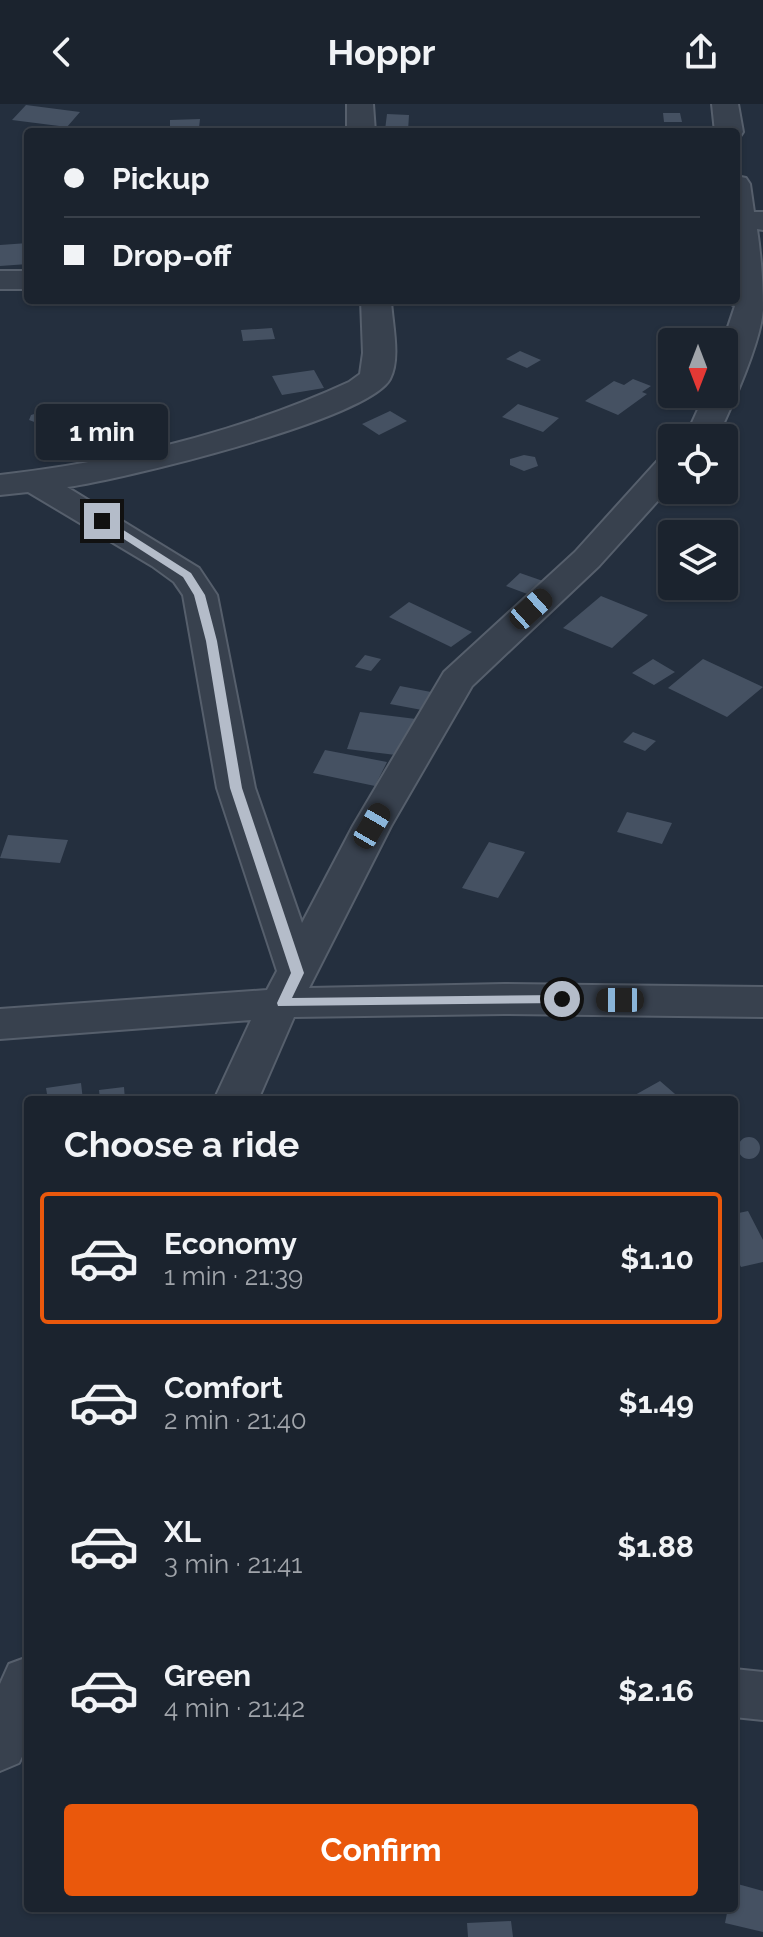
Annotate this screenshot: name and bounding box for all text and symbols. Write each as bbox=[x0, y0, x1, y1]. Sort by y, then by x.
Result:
icon: back bbox=[40, 30, 84, 74]
icon: share bbox=[679, 30, 723, 74]
text: Hoppr bbox=[328, 31, 435, 73]
text: Pickup bbox=[112, 161, 210, 196]
text: Drop-off bbox=[112, 238, 232, 273]
north arrow bbox=[658, 328, 738, 408]
map controls bbox=[658, 328, 738, 600]
callout: 1 min bbox=[36, 405, 168, 461]
text: 1 min bbox=[69, 417, 135, 447]
button: locate bbox=[658, 424, 738, 504]
route end bbox=[84, 503, 120, 539]
button: layers bbox=[658, 520, 738, 600]
car bbox=[505, 584, 557, 634]
car bbox=[350, 799, 394, 853]
route start bbox=[544, 981, 580, 1017]
car bbox=[596, 988, 644, 1012]
text: Choose a ride bbox=[64, 1123, 299, 1165]
icon: car bbox=[68, 1222, 140, 1294]
text: Economy bbox=[164, 1226, 297, 1261]
text: $1.10 bbox=[620, 1241, 694, 1276]
text: 1 min · 21:39 bbox=[164, 1261, 303, 1291]
icon: car bbox=[68, 1366, 140, 1438]
text: Comfort bbox=[164, 1370, 283, 1405]
text: $1.49 bbox=[619, 1385, 694, 1420]
text: 2 min · 21:40 bbox=[164, 1405, 307, 1435]
icon: car bbox=[68, 1510, 140, 1582]
text: XL bbox=[164, 1514, 201, 1549]
text: $1.88 bbox=[617, 1529, 694, 1564]
text: 3 min · 21:41 bbox=[164, 1549, 302, 1579]
icon: car bbox=[68, 1654, 140, 1726]
text: Green bbox=[164, 1658, 251, 1693]
text: $2.16 bbox=[618, 1673, 694, 1708]
text: 4 min · 21:42 bbox=[164, 1693, 305, 1723]
button: Confirm bbox=[64, 1804, 698, 1896]

